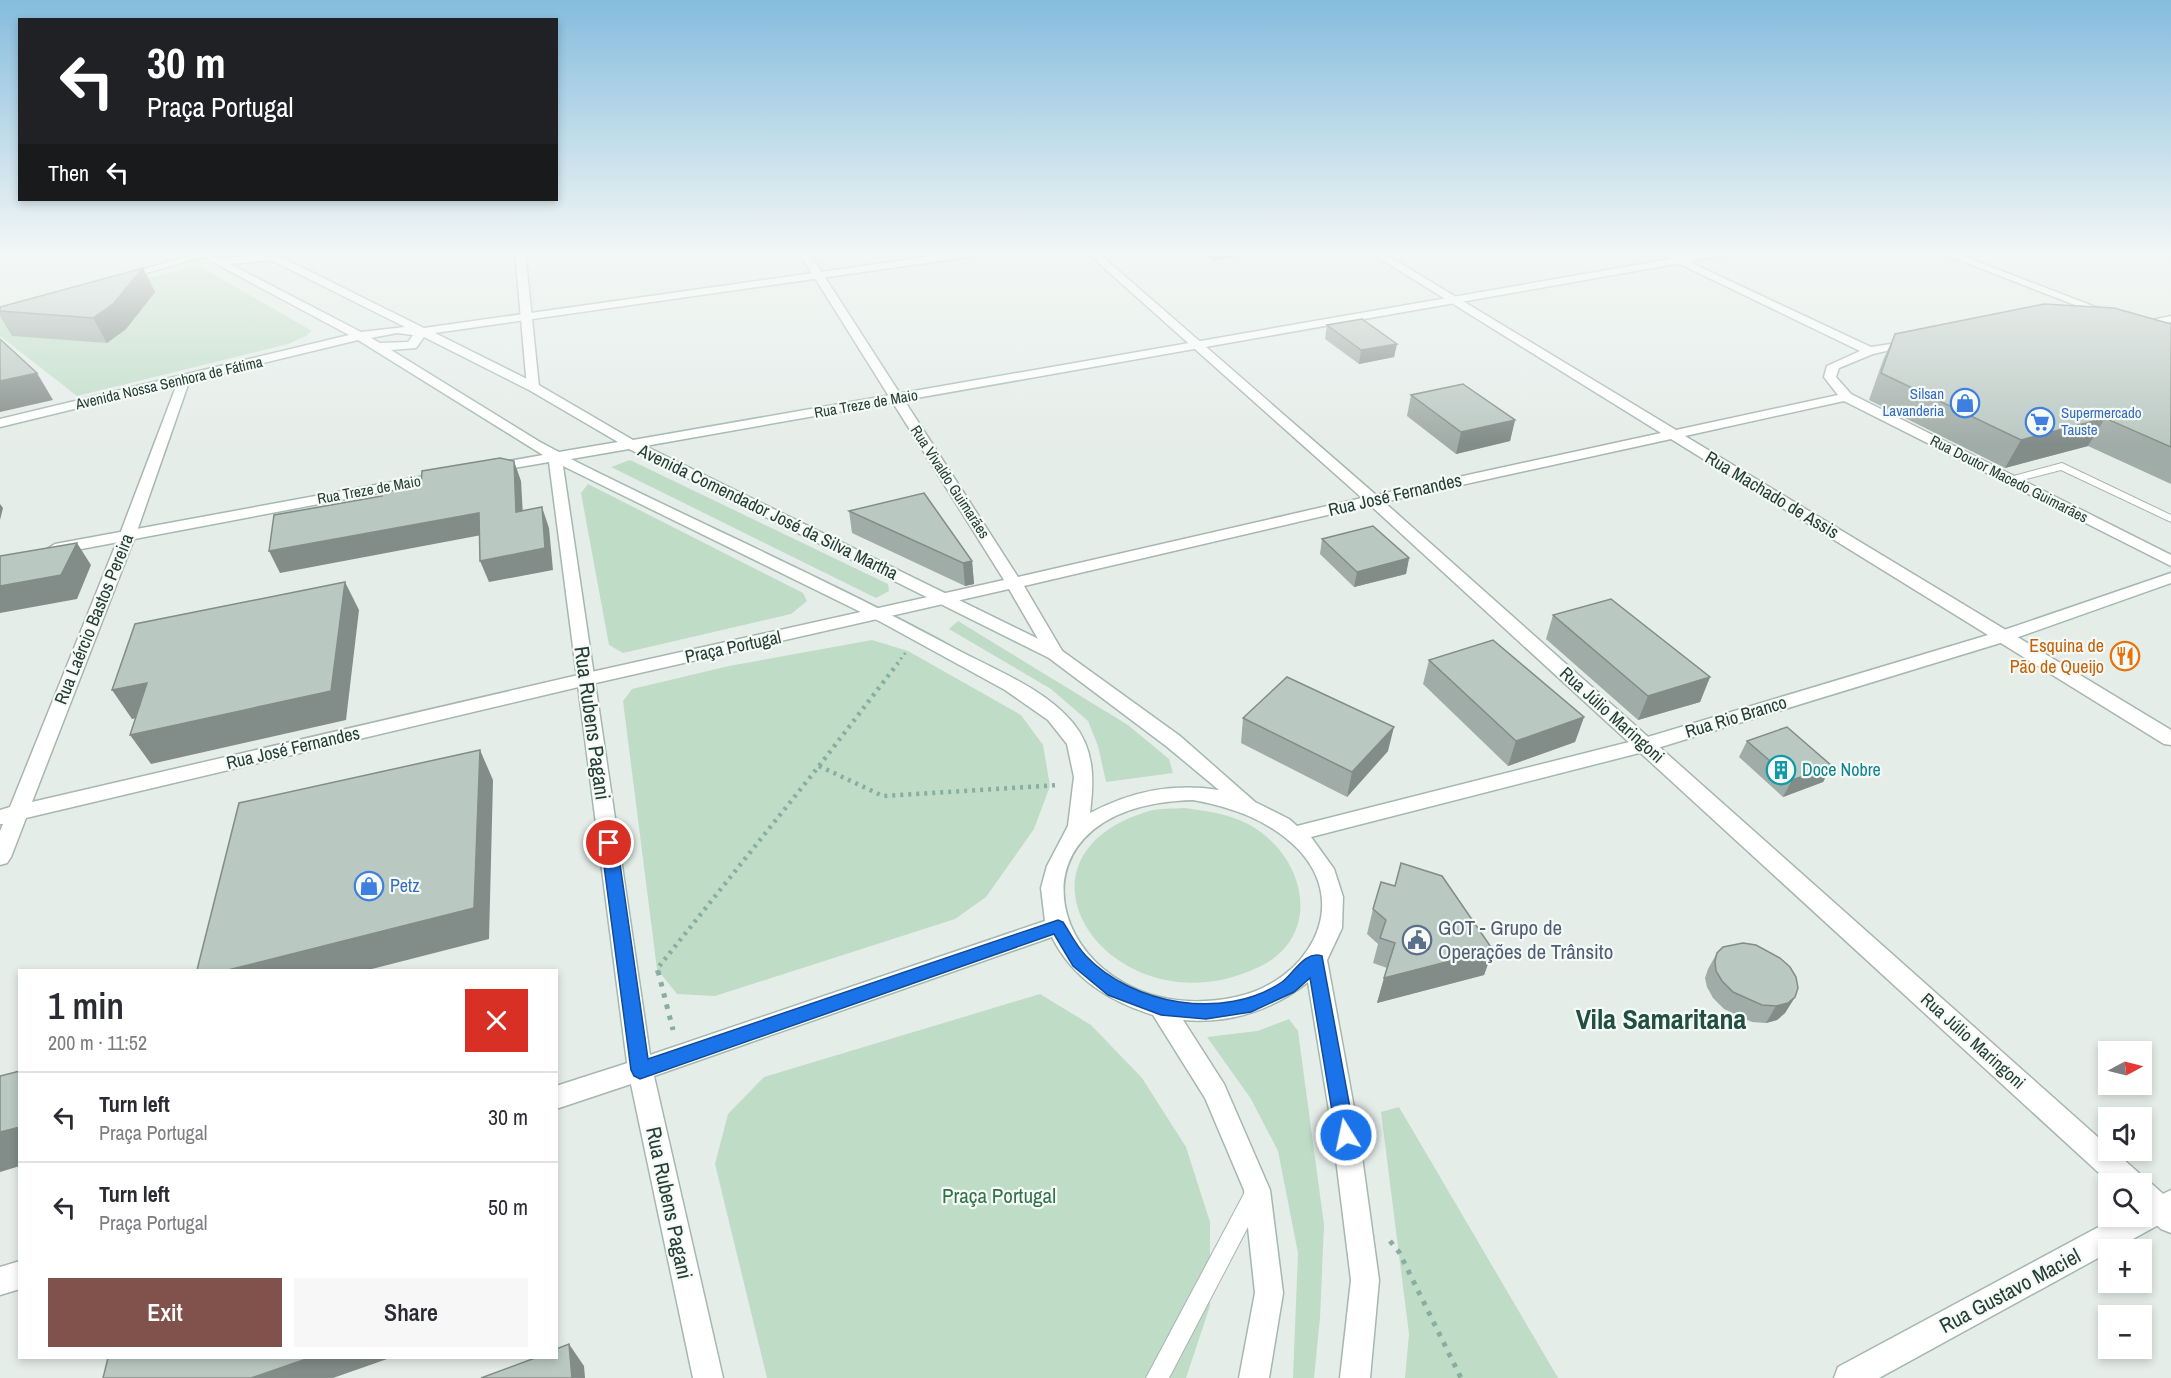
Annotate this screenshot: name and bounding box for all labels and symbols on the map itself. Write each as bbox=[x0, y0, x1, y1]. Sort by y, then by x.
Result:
street label: Avenida Nossa Senhora de Fátima bbox=[72, 351, 265, 414]
place label: Silsan Lavanderia bbox=[1882, 383, 1944, 421]
street label: Rua Treze de Maio bbox=[813, 384, 919, 423]
shop icon: Silsan Lavanderia bbox=[1949, 387, 1981, 419]
place label: Supermercado Tauste bbox=[2061, 402, 2142, 440]
supermarket icon: Supermercado Tauste bbox=[2024, 406, 2056, 438]
street label: Rua Vivaldo Guimarães bbox=[906, 421, 995, 542]
street label: Rua Doutor Macedo Guimarães bbox=[1927, 430, 2092, 527]
street label: Avenida Comendador José da Silva Martha bbox=[633, 437, 902, 585]
street label: Rua Machado de Assis bbox=[1701, 445, 1844, 544]
street label: Rua José Fernandes bbox=[1326, 467, 1464, 522]
street label: Rua Treze de Maio bbox=[316, 470, 422, 509]
street label: Rua Laércio Bastos Pereira bbox=[48, 530, 139, 708]
street label: Praça Portugal bbox=[683, 624, 783, 669]
place label: Esquina de Pão de Queijo bbox=[2010, 633, 2104, 679]
restaurant icon: Esquina de Pão de Queijo bbox=[2109, 640, 2141, 672]
street label: Rua Rubens Pagani bbox=[567, 644, 618, 802]
street label: Rua Júlio Maringoni bbox=[1555, 661, 1670, 768]
street label: Rua Rio Branco bbox=[1682, 689, 1790, 744]
street label: Rua José Fernandes bbox=[224, 720, 362, 775]
building icon: Doce Nobre bbox=[1765, 754, 1797, 786]
place label: Doce Nobre bbox=[1802, 757, 1881, 782]
pin bbox=[583, 817, 634, 868]
shop icon: Petz bbox=[353, 870, 385, 902]
place label: Petz bbox=[390, 873, 420, 898]
place label: GOT - Grupo de Operações de Trânsito bbox=[1438, 913, 1613, 966]
public building icon: GOT - Grupo de Operações de Trânsito bbox=[1401, 924, 1433, 956]
street label: Rua Júlio Maringoni bbox=[1916, 987, 2031, 1094]
district label: Vila Samaritana bbox=[1576, 1000, 1747, 1038]
north arrow bbox=[2098, 1041, 2152, 1095]
position arrow bbox=[1314, 1103, 1378, 1167]
street label: Rua Rubens Pagani bbox=[639, 1124, 700, 1282]
park label: Praça Portugal bbox=[942, 1181, 1056, 1210]
street label: Rua Gustavo Maciel bbox=[1934, 1241, 2085, 1340]

